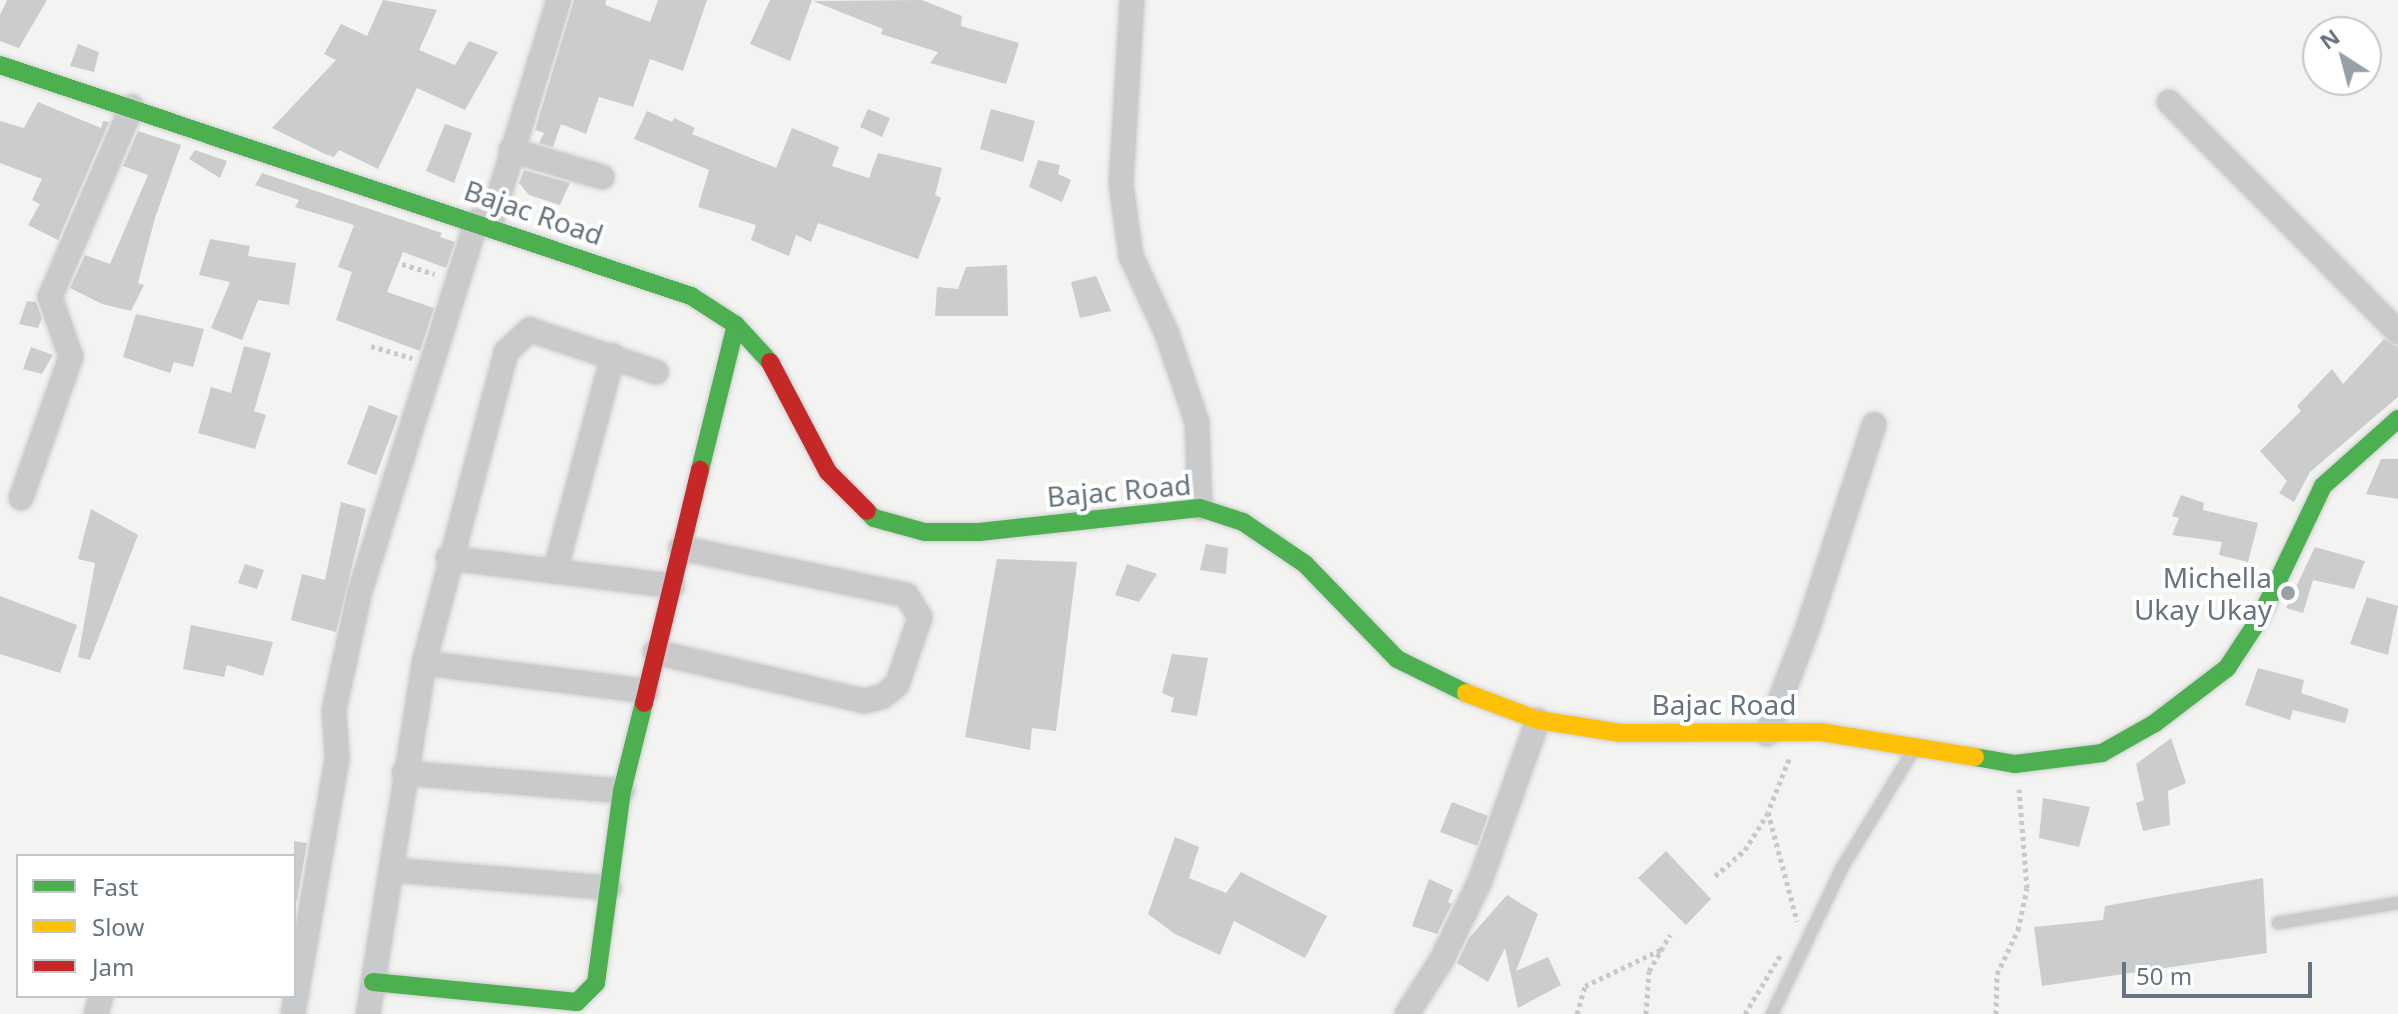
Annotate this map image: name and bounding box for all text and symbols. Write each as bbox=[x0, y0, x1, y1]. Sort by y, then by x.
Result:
north arrow bbox=[2302, 16, 2382, 96]
text: N bbox=[2313, 21, 2345, 56]
street label: Bajac Road bbox=[460, 173, 608, 251]
street label: Bajac Road bbox=[1045, 467, 1193, 513]
place label: Michella Ukay Ukay bbox=[2134, 560, 2272, 626]
marker: Michella Ukay Ukay bbox=[2279, 584, 2297, 602]
street label: Bajac Road bbox=[1652, 687, 1796, 721]
legend bbox=[16, 854, 296, 998]
text: Fast bbox=[92, 870, 138, 903]
text: Slow bbox=[92, 910, 144, 943]
scale bar bbox=[2126, 946, 2316, 996]
text: Jam bbox=[92, 950, 134, 983]
text: 50 m bbox=[2136, 959, 2192, 992]

